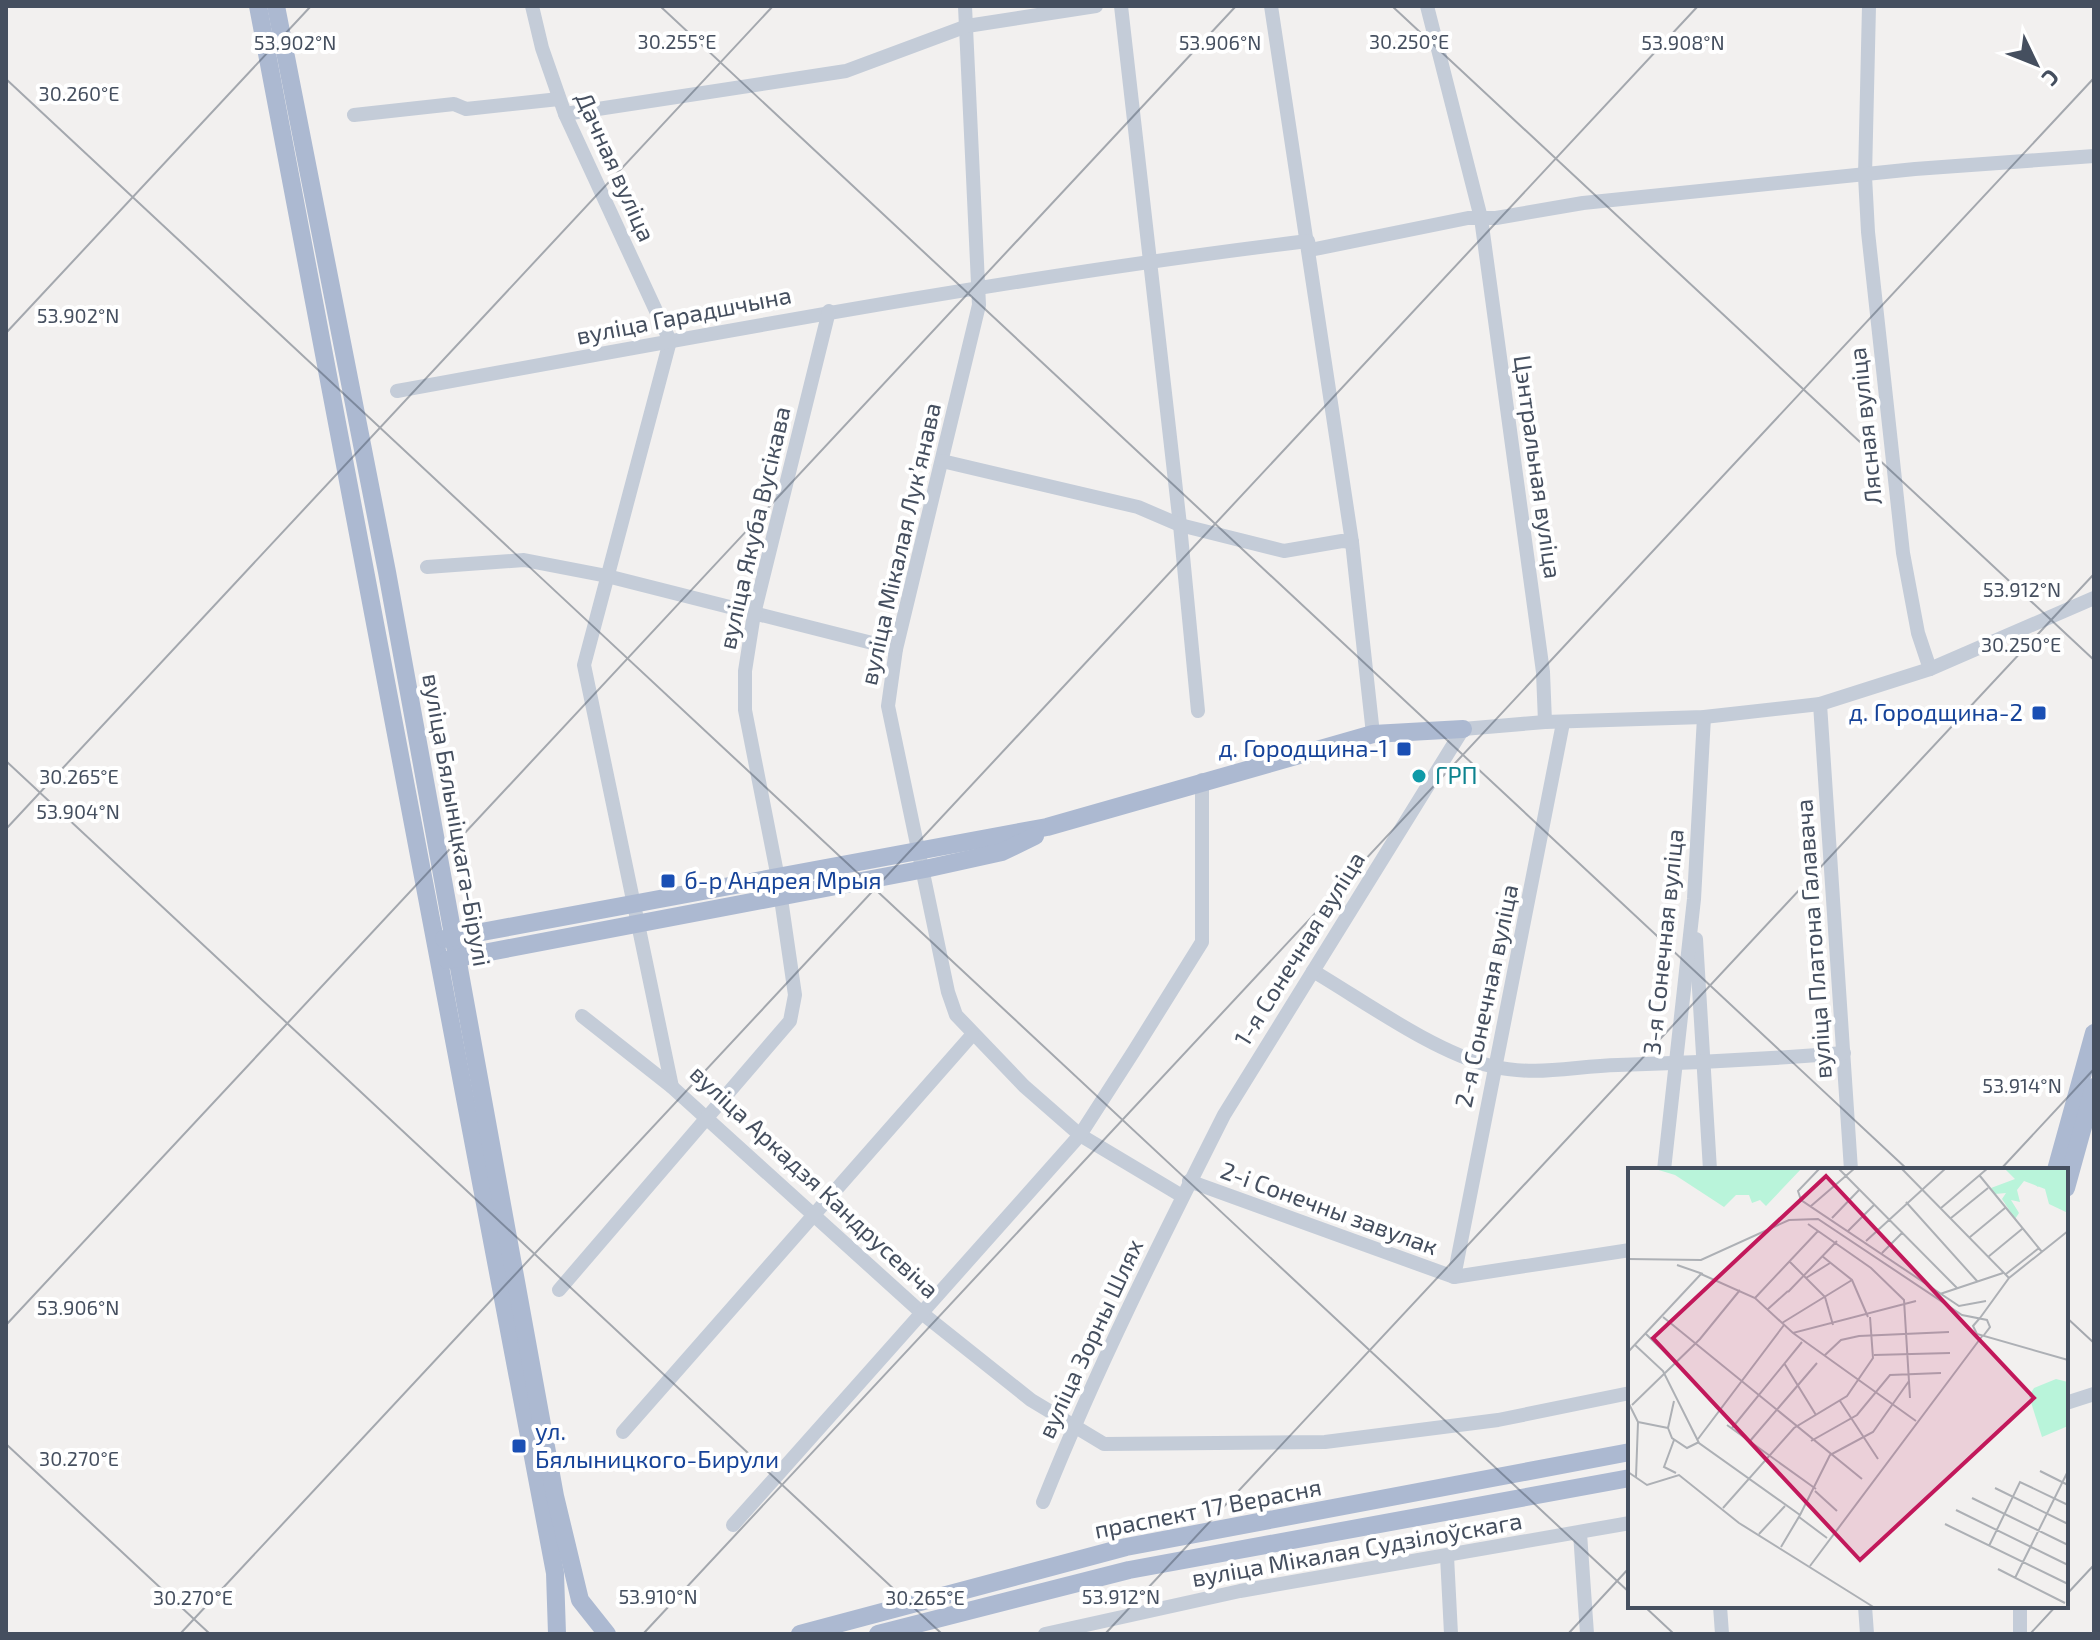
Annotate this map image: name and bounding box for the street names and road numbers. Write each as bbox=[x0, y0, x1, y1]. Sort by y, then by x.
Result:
street label: Дачная вуліца bbox=[570, 87, 662, 246]
street label: вуліца Гарадшчына bbox=[574, 279, 794, 351]
street label: Лясная вуліца bbox=[1842, 346, 1888, 506]
street label: Цэнтральная вуліца bbox=[1507, 353, 1569, 581]
street label: вуліца Мікалая Лукʼянава bbox=[853, 400, 947, 688]
street label: вуліца Якуба Вусікава bbox=[711, 403, 797, 652]
street label: вуліца Бялыніцкага-Бірулі bbox=[416, 671, 498, 969]
street label: вуліца Платона Галавача bbox=[1788, 798, 1838, 1080]
street label: 3-я Сонечная вуліца bbox=[1636, 827, 1690, 1056]
street label: 1-я Сонечная вуліца bbox=[1227, 846, 1371, 1051]
street label: 2-я Сонечная вуліца bbox=[1448, 882, 1524, 1110]
street label: вуліца Аркадзя Кандрусевіча bbox=[684, 1058, 945, 1304]
street label: 2-і Сонечны завулак bbox=[1217, 1155, 1442, 1261]
street label: вуліца Зорны Шлях bbox=[1031, 1234, 1150, 1443]
street label: праспект 17 Верасня bbox=[1092, 1471, 1324, 1544]
street label: вуліца Мікалая Судзілоўскага bbox=[1189, 1505, 1524, 1593]

